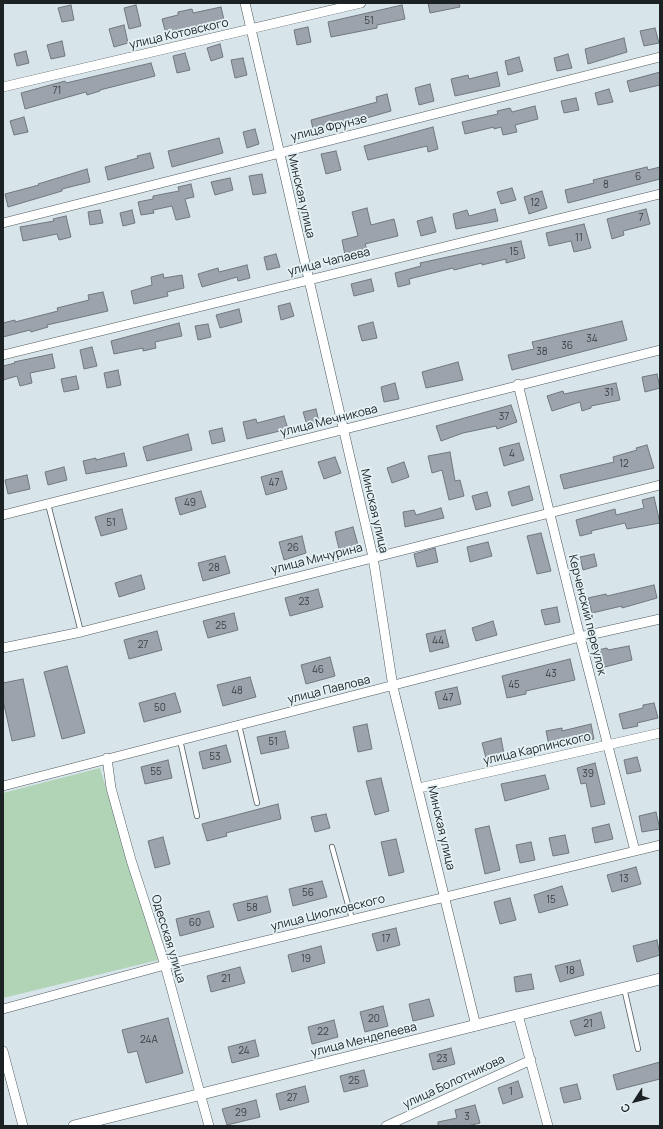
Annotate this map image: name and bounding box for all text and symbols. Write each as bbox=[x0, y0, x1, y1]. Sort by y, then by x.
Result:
house number: 51 bbox=[364, 15, 374, 27]
street label: улица Котовского bbox=[128, 16, 230, 52]
house number: 71 bbox=[53, 85, 61, 97]
street label: улица Фрунзе bbox=[289, 112, 369, 144]
street label: Минская улица bbox=[284, 152, 318, 240]
house number: 6 bbox=[635, 171, 641, 183]
house number: 8 bbox=[603, 179, 609, 191]
house number: 12 bbox=[530, 197, 540, 209]
house number: 7 bbox=[638, 212, 644, 224]
house number: 11 bbox=[575, 232, 583, 244]
street label: улица Чапаева bbox=[286, 245, 372, 279]
house number: 15 bbox=[509, 246, 519, 258]
house number: 34 bbox=[586, 333, 598, 345]
house number: 36 bbox=[561, 340, 573, 352]
house number: 38 bbox=[536, 346, 548, 358]
house number: 31 bbox=[604, 387, 614, 399]
street label: улица Мечникова bbox=[279, 402, 379, 440]
house number: 37 bbox=[499, 411, 509, 423]
house number: 4 bbox=[509, 448, 515, 460]
house number: 12 bbox=[619, 458, 629, 470]
street label: Минская улица bbox=[357, 467, 391, 555]
house number: 47 bbox=[269, 477, 279, 489]
house number: 49 bbox=[184, 497, 196, 509]
house number: 51 bbox=[106, 517, 116, 529]
street label: улица Мичурина bbox=[270, 541, 364, 577]
house number: 26 bbox=[287, 542, 299, 554]
street label: Керченский переулок bbox=[565, 553, 609, 677]
house number: 28 bbox=[208, 562, 220, 574]
house number: 23 bbox=[298, 596, 310, 608]
house number: 25 bbox=[215, 620, 227, 632]
house number: 44 bbox=[432, 635, 444, 647]
house number: 27 bbox=[138, 639, 148, 651]
house number: 46 bbox=[312, 664, 324, 676]
house number: 43 bbox=[545, 668, 557, 680]
street label: улица Павлова bbox=[286, 673, 372, 707]
house number: 45 bbox=[508, 679, 520, 691]
house number: 48 bbox=[231, 685, 243, 697]
house number: 47 bbox=[443, 692, 453, 704]
house number: 50 bbox=[154, 702, 166, 714]
street label: улица Карпинского bbox=[482, 730, 592, 768]
house number: 51 bbox=[268, 736, 278, 748]
house number: 53 bbox=[209, 751, 221, 763]
house number: 55 bbox=[150, 766, 162, 778]
house number: 39 bbox=[582, 768, 594, 780]
street label: Минская улица bbox=[424, 784, 458, 872]
house number: 13 bbox=[619, 873, 629, 885]
house number: 56 bbox=[302, 887, 314, 899]
street label: улица Циолковского bbox=[269, 892, 387, 934]
street label: Одесская улица bbox=[148, 893, 188, 985]
house number: 15 bbox=[546, 894, 556, 906]
house number: 58 bbox=[246, 902, 258, 914]
house number: 60 bbox=[189, 917, 201, 929]
house number: 17 bbox=[382, 933, 390, 945]
house number: 19 bbox=[301, 953, 311, 965]
house number: 18 bbox=[565, 965, 575, 977]
house number: 21 bbox=[221, 973, 231, 985]
house number: 20 bbox=[368, 1013, 380, 1025]
house number: 21 bbox=[583, 1018, 593, 1030]
street label: улица Менделеева bbox=[310, 1020, 418, 1060]
house number: 22 bbox=[317, 1026, 329, 1038]
house number: 24А bbox=[140, 1034, 158, 1046]
house number: 24 bbox=[238, 1045, 250, 1057]
street label: улица Болотникова bbox=[401, 1052, 507, 1112]
house number: 23 bbox=[436, 1053, 448, 1065]
house number: 25 bbox=[348, 1075, 360, 1087]
north arrow bbox=[615, 1081, 655, 1121]
house number: 1 bbox=[509, 1086, 513, 1098]
house number: 27 bbox=[287, 1092, 297, 1104]
text: С bbox=[616, 1101, 633, 1116]
house number: 29 bbox=[235, 1107, 247, 1119]
house number: 3 bbox=[464, 1111, 470, 1123]

